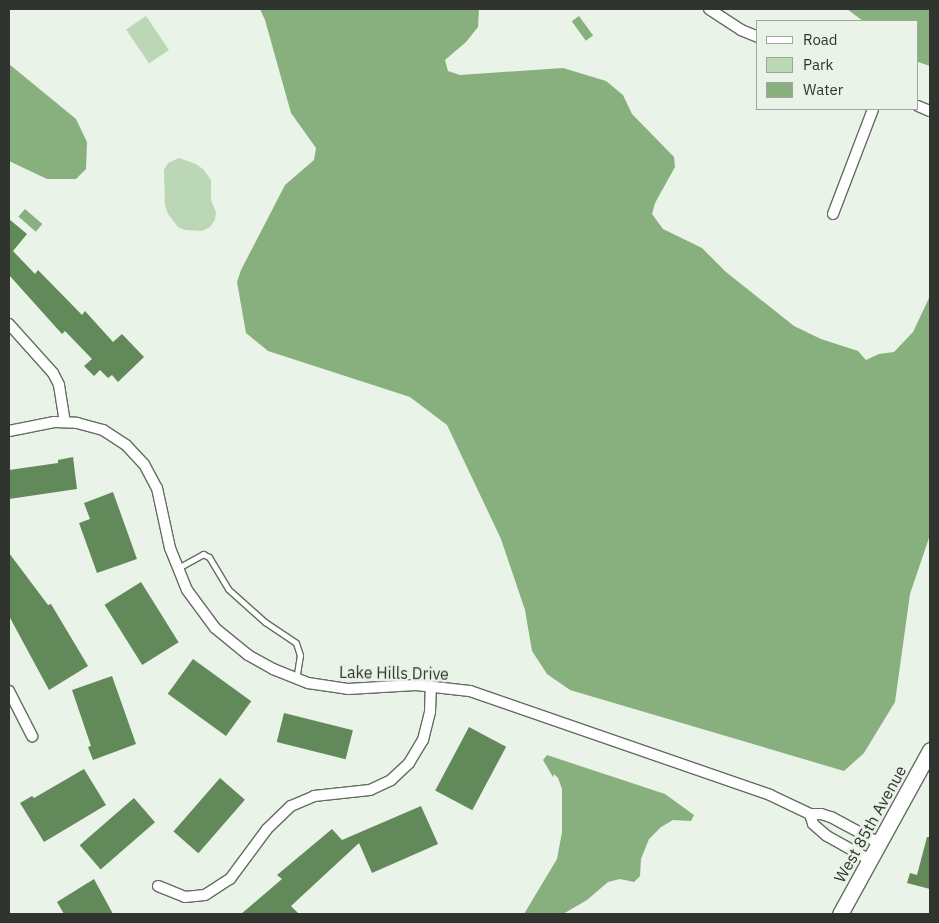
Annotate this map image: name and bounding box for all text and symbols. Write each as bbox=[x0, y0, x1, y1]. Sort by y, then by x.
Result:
legend bbox=[756, 20, 919, 110]
text: Road bbox=[803, 30, 838, 49]
text: Park bbox=[803, 55, 833, 74]
text: Water bbox=[803, 80, 843, 99]
street label: Lake Hills Drive bbox=[339, 662, 449, 684]
street label: West 85th Avenue bbox=[830, 762, 910, 886]

